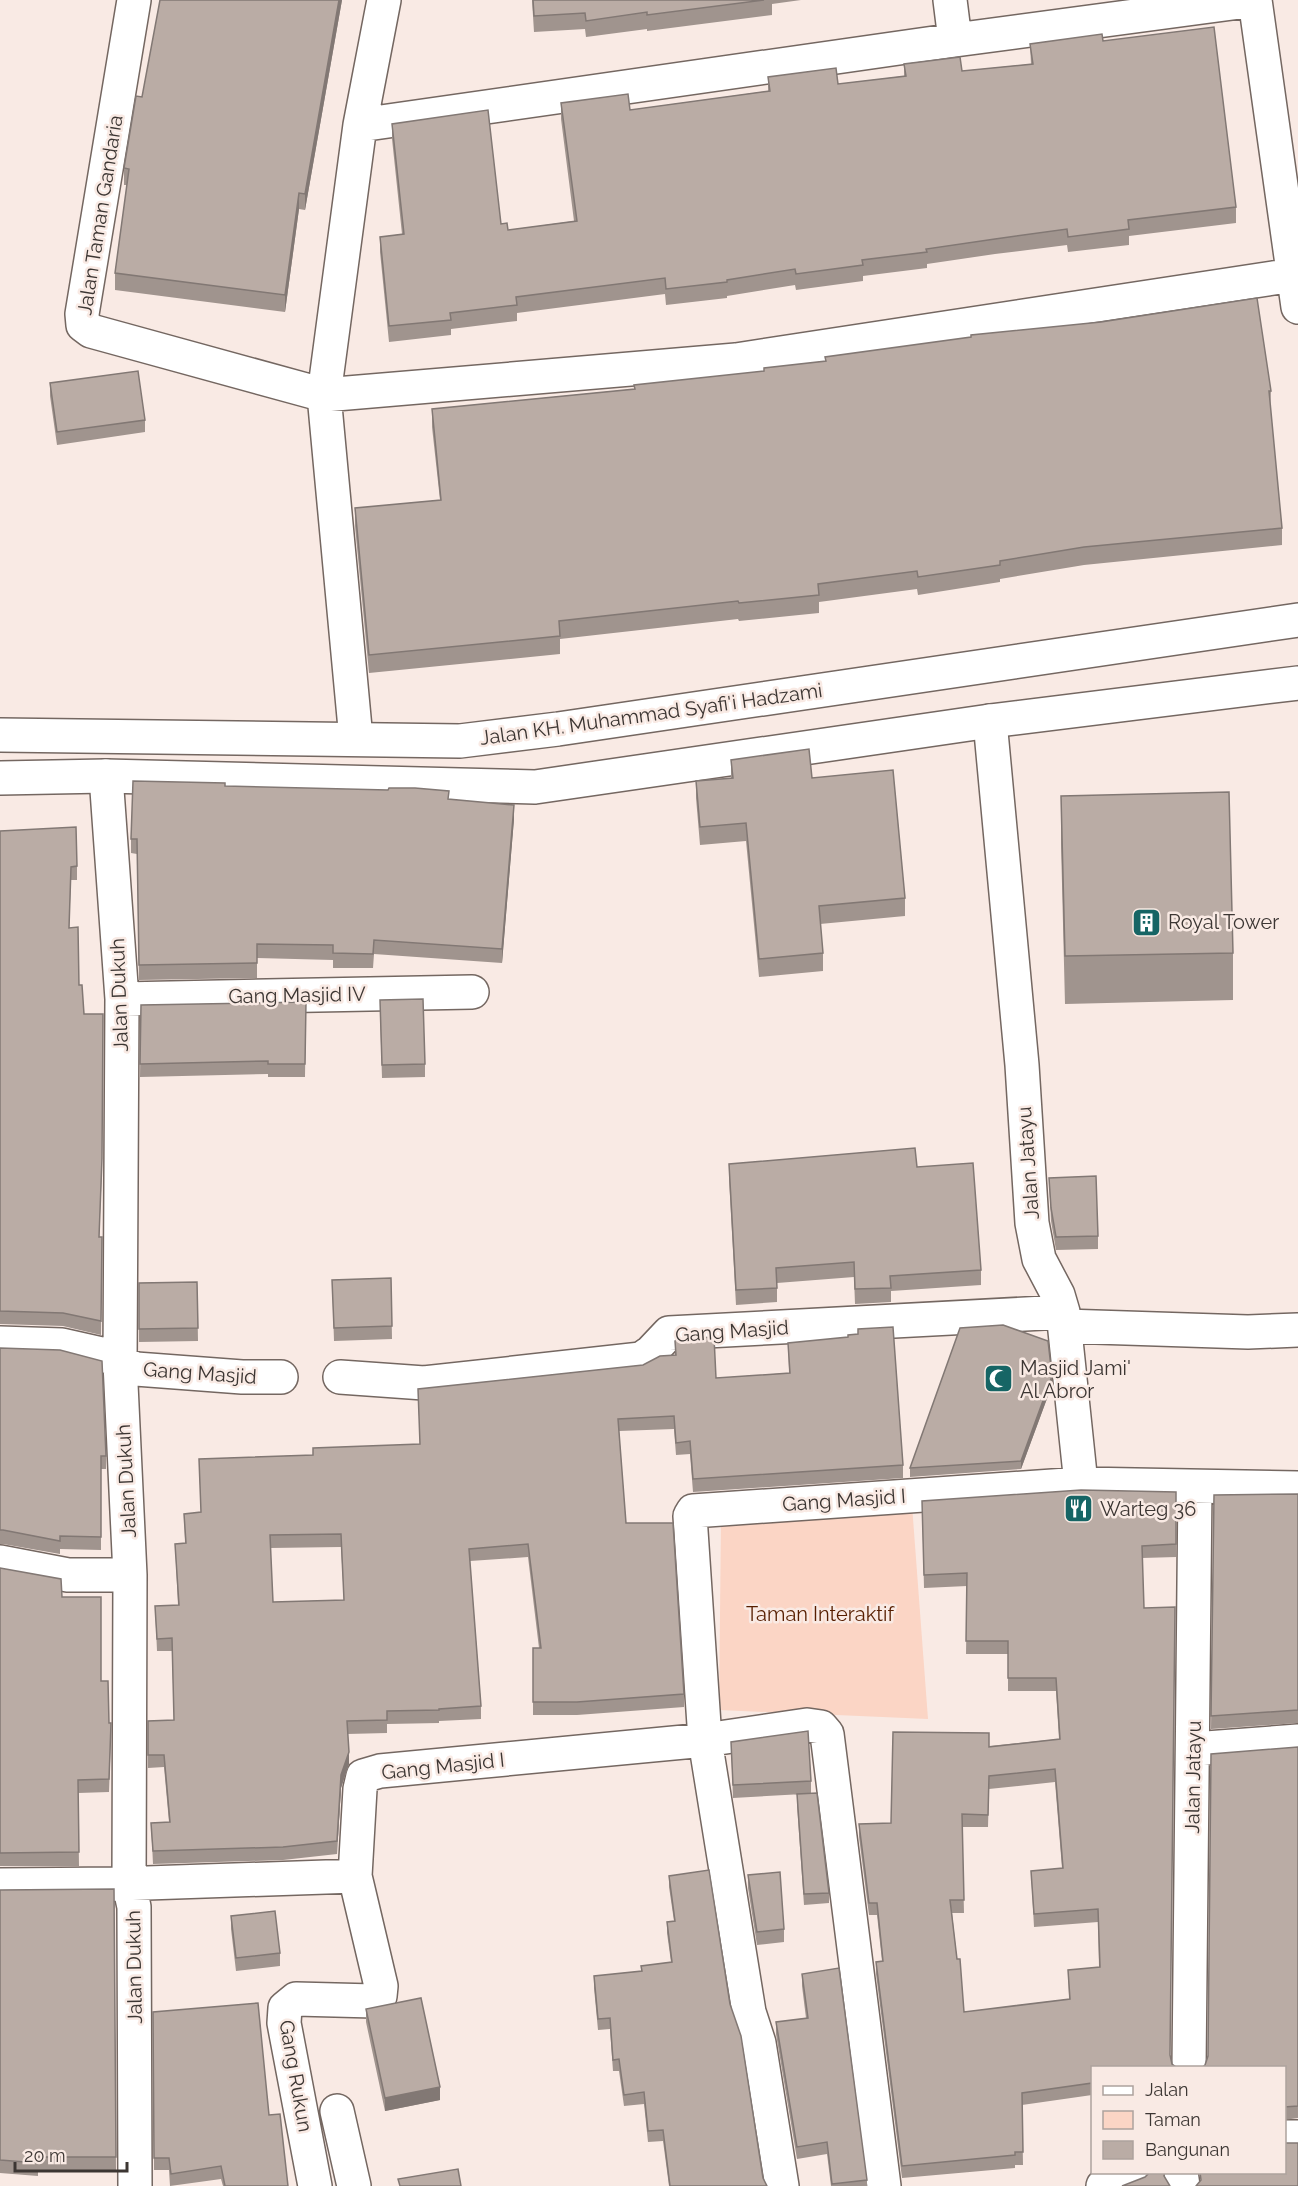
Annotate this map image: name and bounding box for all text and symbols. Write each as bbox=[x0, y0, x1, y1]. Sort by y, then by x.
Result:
street label: Jalan Taman Gandaria bbox=[72, 113, 128, 317]
street label: Jalan KH. Muhammad Syafi'i Hadzami bbox=[478, 678, 824, 750]
building icon: Royal Tower bbox=[1131, 906, 1163, 938]
place label: Royal Tower bbox=[1168, 910, 1279, 934]
street label: Jalan Dukuh bbox=[105, 938, 133, 1052]
street label: Gang Masjid IV bbox=[228, 982, 366, 1008]
street label: Jalan Jatayu bbox=[1012, 1106, 1044, 1220]
street label: Gang Masjid bbox=[674, 1315, 790, 1347]
place label: Masjid Jami' Al Abror bbox=[1020, 1356, 1131, 1403]
street label: Gang Masjid bbox=[142, 1357, 258, 1389]
mosque icon: Masjid Jami' Al Abror bbox=[983, 1363, 1015, 1395]
street label: Jalan Dukuh bbox=[111, 1424, 141, 1538]
street label: Gang Masjid I bbox=[781, 1484, 907, 1516]
restaurant icon: Warteg 36 bbox=[1063, 1493, 1095, 1525]
place label: Warteg 36 bbox=[1100, 1497, 1196, 1521]
park label: Taman Interaktif bbox=[746, 1602, 895, 1626]
street label: Jalan Jatayu bbox=[1180, 1720, 1206, 1834]
street label: Gang Masjid I bbox=[380, 1748, 506, 1784]
street label: Jalan Dukuh bbox=[121, 1910, 147, 2024]
street label: Gang Rukun bbox=[274, 2018, 318, 2134]
legend bbox=[1091, 2066, 1286, 2174]
text: Jalan bbox=[1145, 2079, 1189, 2100]
text: Taman bbox=[1145, 2109, 1201, 2130]
scale bar bbox=[15, 2135, 128, 2173]
text: Bangunan bbox=[1145, 2139, 1230, 2160]
text: 20 m bbox=[24, 2145, 66, 2166]

